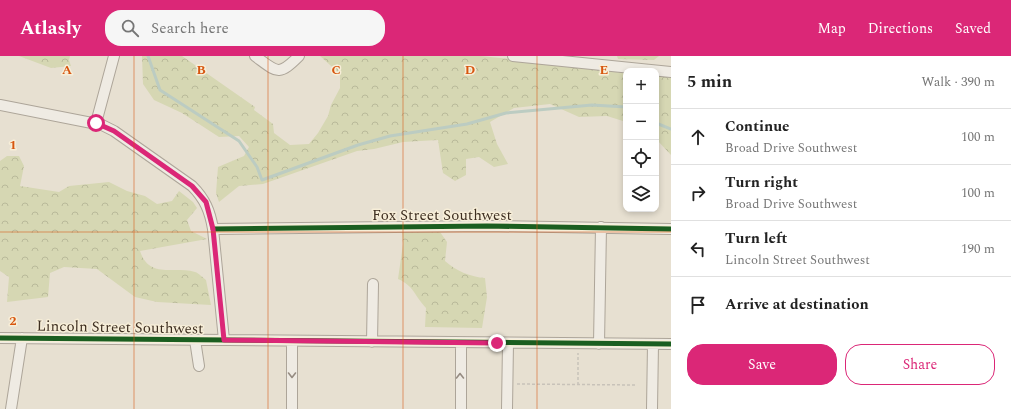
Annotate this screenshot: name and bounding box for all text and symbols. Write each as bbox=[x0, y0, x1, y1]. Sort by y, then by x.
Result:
search box bbox=[105, 10, 385, 46]
text: Atlasly bbox=[20, 14, 81, 43]
icon: search bbox=[119, 17, 141, 39]
text: Search here bbox=[151, 17, 229, 40]
text: Map bbox=[818, 18, 846, 39]
text: Directions bbox=[868, 18, 933, 39]
text: Saved bbox=[955, 18, 991, 39]
text: A bbox=[62, 60, 72, 80]
text: B bbox=[196, 60, 206, 80]
text: C bbox=[331, 60, 341, 80]
text: D bbox=[465, 60, 475, 80]
text: E bbox=[600, 60, 609, 80]
map controls bbox=[623, 68, 659, 212]
button: + bbox=[623, 68, 659, 104]
text: 5 min bbox=[687, 69, 732, 95]
text: Walk · 390 m bbox=[921, 72, 995, 92]
button: − bbox=[623, 104, 659, 140]
route start bbox=[87, 114, 105, 132]
text: Continue bbox=[725, 115, 790, 138]
icon: ahead bbox=[687, 126, 709, 148]
text: 100 m bbox=[961, 127, 995, 147]
text: 1 bbox=[9, 135, 17, 155]
text: Broad Drive Southwest bbox=[725, 138, 857, 158]
button: locate bbox=[623, 140, 659, 176]
text: Turn right bbox=[725, 171, 798, 194]
button: layers bbox=[623, 176, 659, 212]
icon: right bbox=[687, 182, 709, 204]
text: 100 m bbox=[961, 183, 995, 203]
text: Broad Drive Southwest bbox=[725, 194, 857, 214]
street label: Fox Street Southwest bbox=[372, 204, 512, 227]
text: Turn left bbox=[725, 227, 787, 250]
icon: left bbox=[687, 238, 709, 260]
text: 190 m bbox=[961, 239, 995, 259]
text: Lincoln Street Southwest bbox=[725, 250, 870, 270]
text: Arrive at destination bbox=[725, 293, 869, 316]
icon: arrive bbox=[687, 294, 709, 316]
text: 2 bbox=[9, 311, 17, 331]
street label: Lincoln Street Southwest bbox=[36, 315, 204, 340]
route end bbox=[488, 334, 506, 352]
button: Save bbox=[687, 344, 837, 385]
button: Share bbox=[845, 344, 995, 385]
one-way arrow bbox=[288, 372, 296, 378]
one-way arrow bbox=[456, 373, 465, 379]

